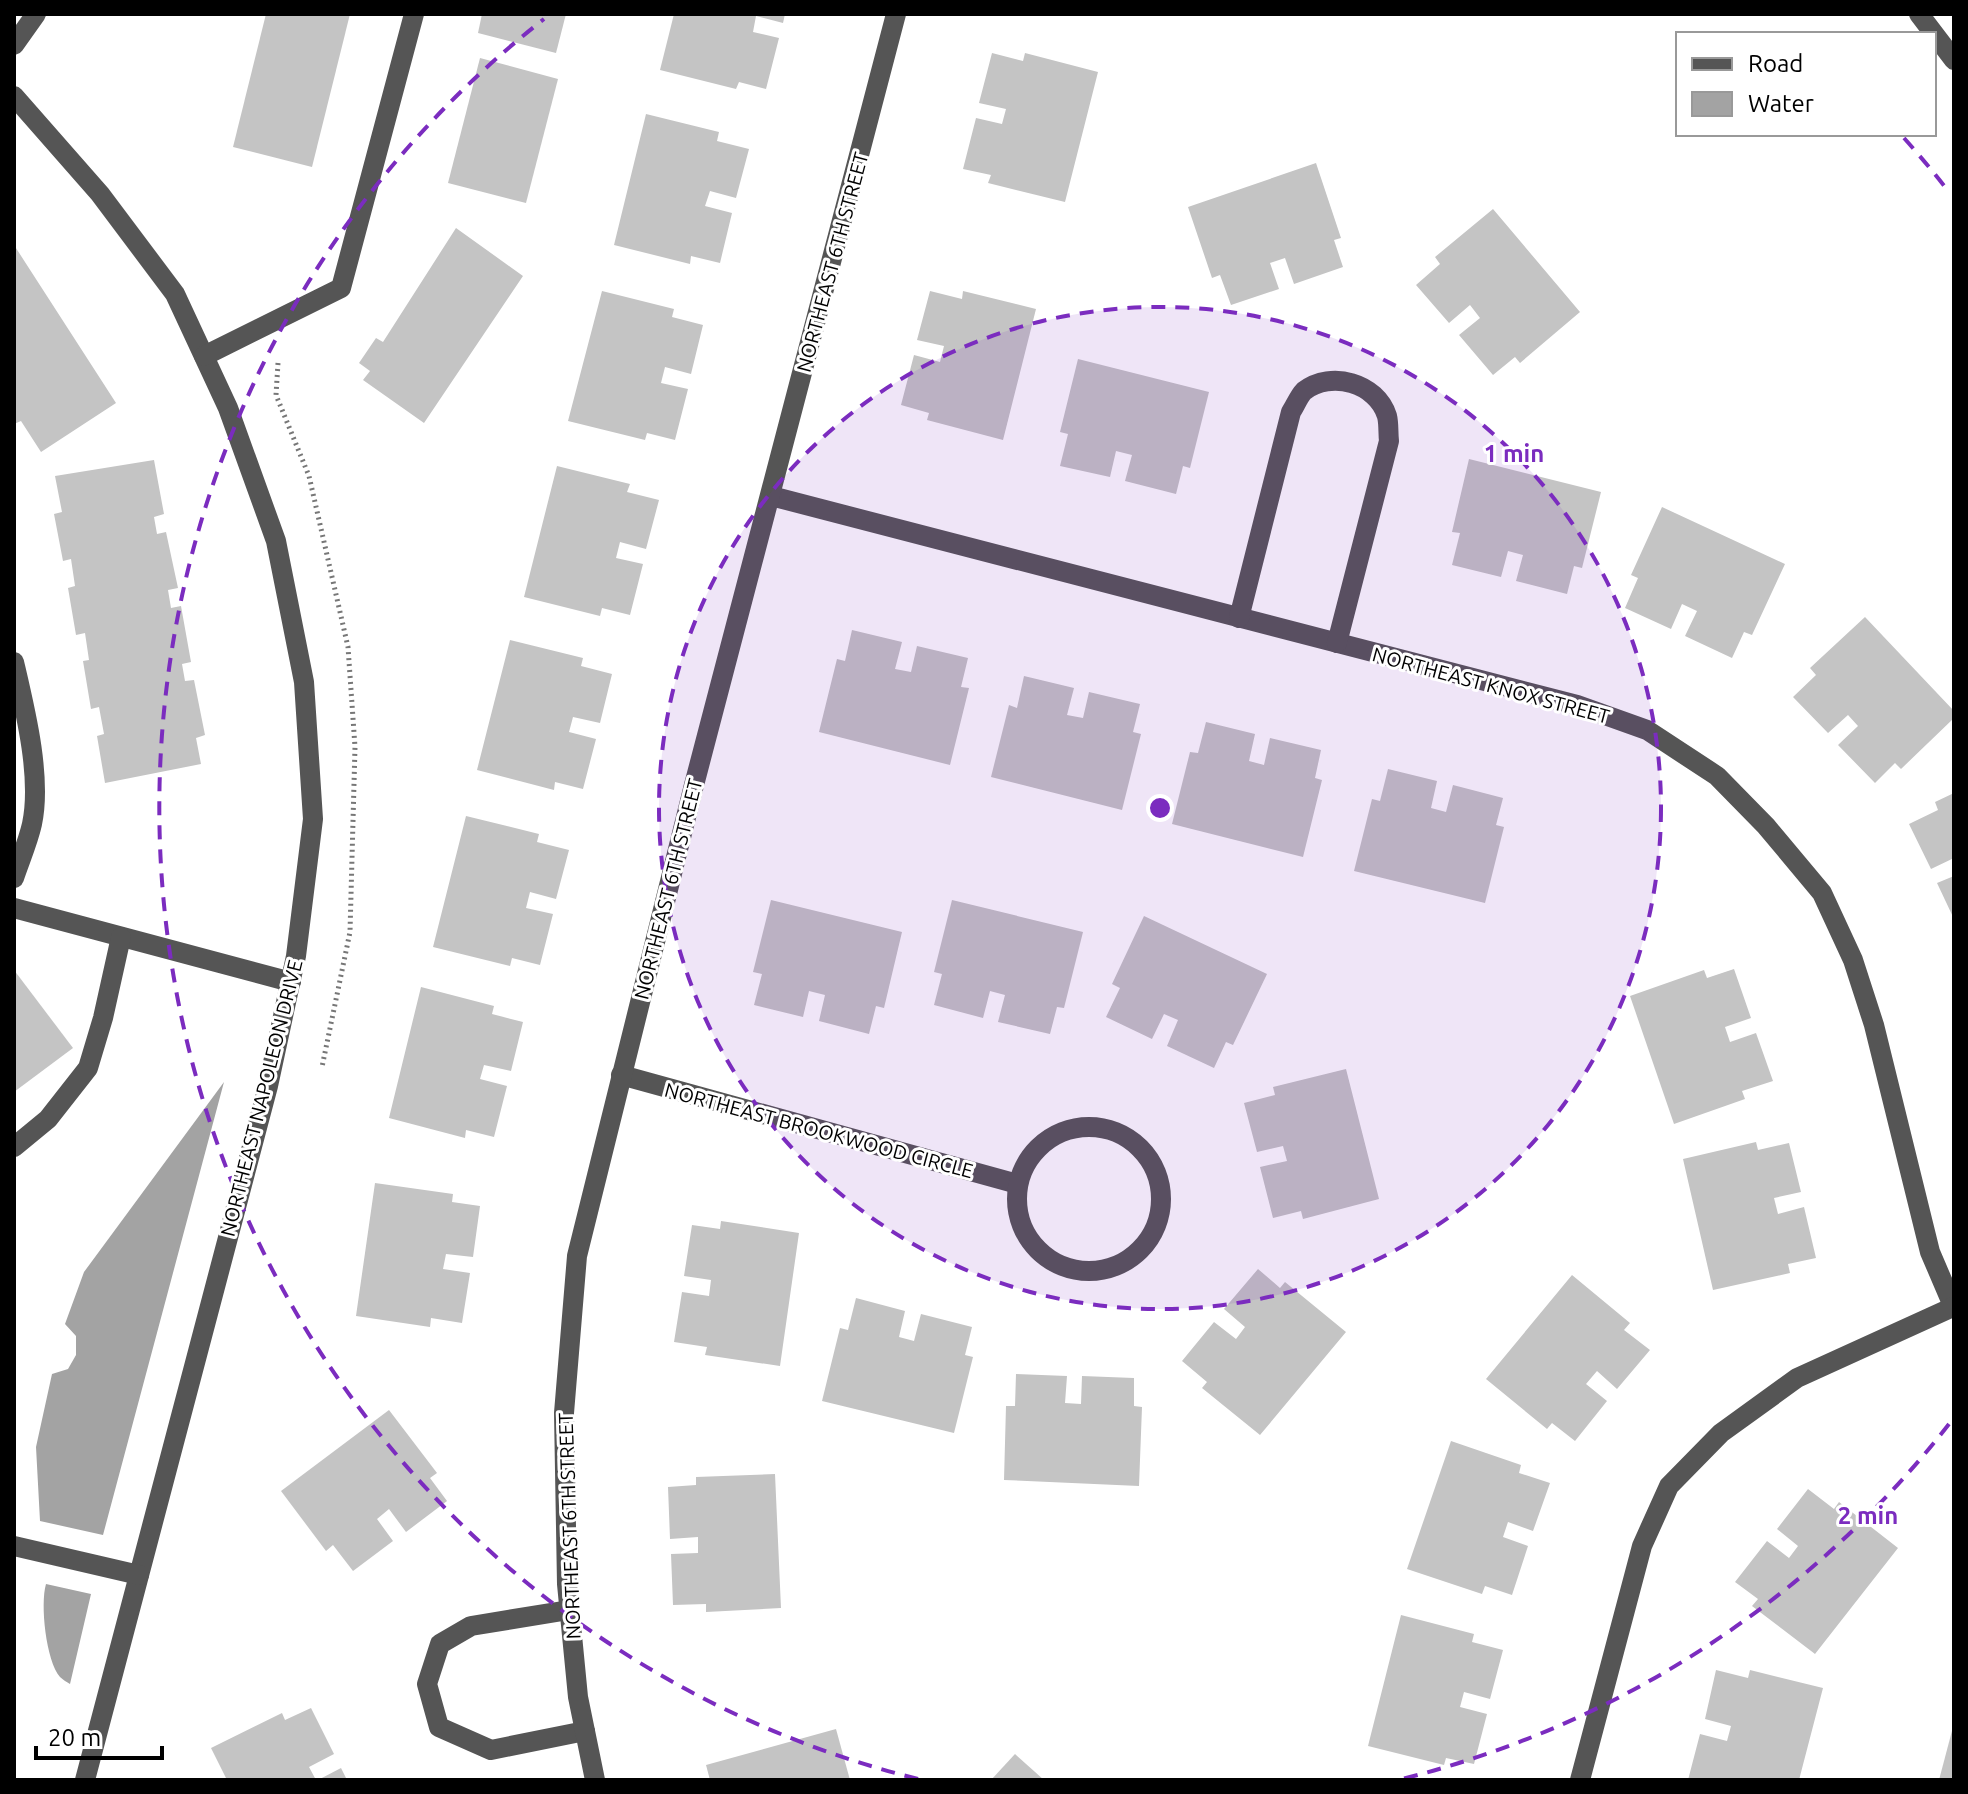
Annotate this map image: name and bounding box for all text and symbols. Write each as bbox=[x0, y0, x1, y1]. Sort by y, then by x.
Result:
legend bbox=[1676, 32, 1936, 136]
text: Road bbox=[1748, 50, 1803, 77]
text: Water bbox=[1748, 90, 1814, 117]
street label: NORTHEAST 6TH STREET bbox=[792, 149, 872, 375]
text: 1 min bbox=[1484, 440, 1544, 467]
street label: NORTHEAST KNOX STREET bbox=[1370, 642, 1612, 728]
street label: NORTHEAST 6TH STREET bbox=[629, 776, 707, 1002]
centre of rings bbox=[1146, 794, 1174, 822]
street label: NORTHEAST NAPOLEON DRIVE bbox=[215, 957, 307, 1239]
street label: NORTHEAST BROOKWOOD CIRCLE bbox=[662, 1078, 976, 1182]
street label: NORTHEAST 6TH STREET bbox=[554, 1412, 584, 1640]
text: 2 min bbox=[1838, 1502, 1898, 1529]
scale bar bbox=[36, 1710, 162, 1760]
text: 20 m bbox=[48, 1724, 101, 1751]

